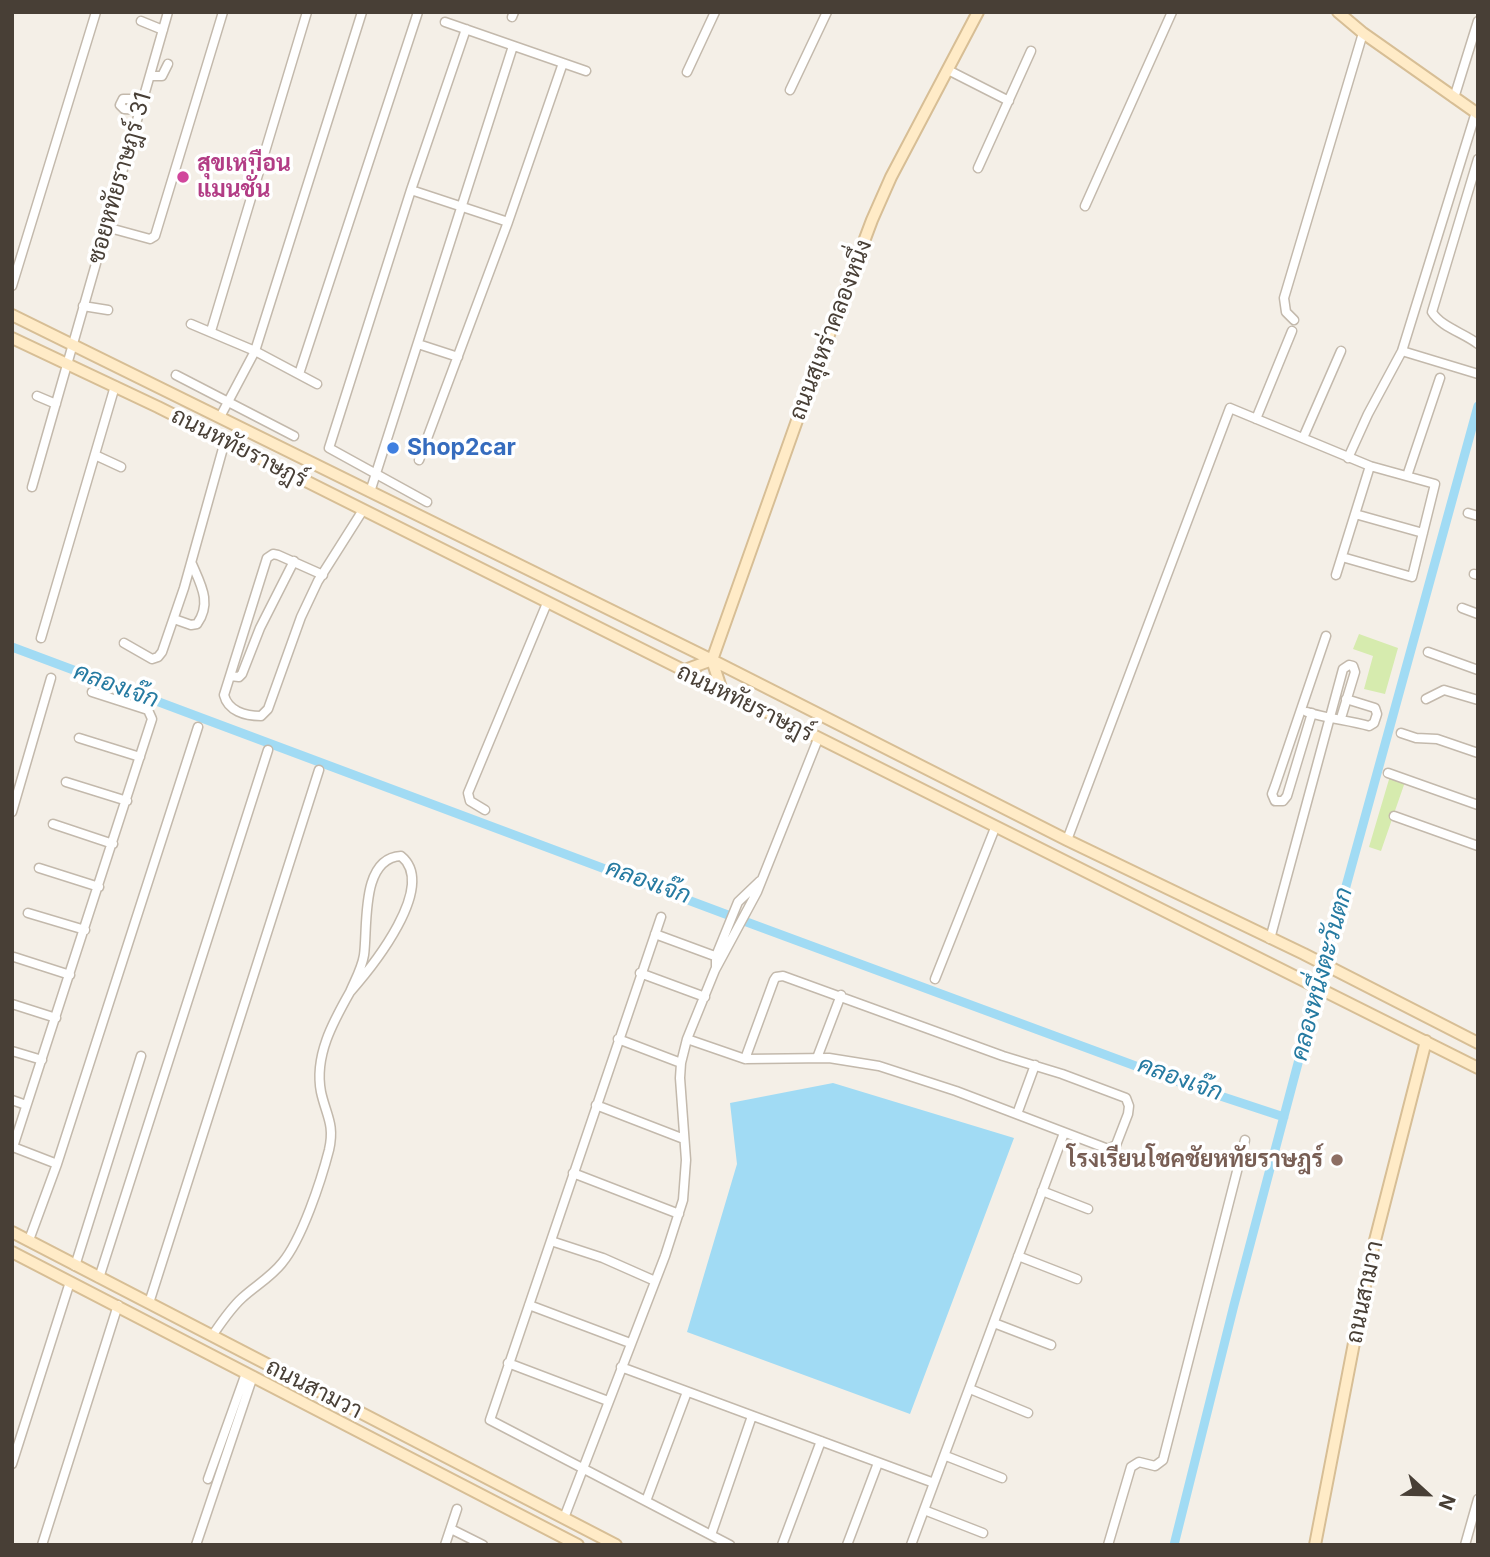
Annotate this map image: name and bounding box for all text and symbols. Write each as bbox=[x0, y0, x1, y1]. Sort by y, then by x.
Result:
street label: ซอยหทัยราษฎร์ 31 bbox=[82, 89, 158, 267]
place label: สุขเหมือน แมนชั่น bbox=[197, 150, 291, 204]
marker: สุขเหมือน แมนชั่น bbox=[175, 169, 191, 185]
street label: ถนนสุเหร่าคลองหนึ่ง bbox=[784, 236, 878, 424]
street label: ถนนหทัยราษฎร์ bbox=[167, 402, 311, 494]
place label: Shop2car bbox=[407, 434, 516, 462]
marker: Shop2car bbox=[385, 440, 401, 456]
water label: คลองเจ๊ก bbox=[70, 657, 162, 715]
street label: ถนนหทัยราษฎร์ bbox=[672, 658, 818, 748]
water label: คลองเจ๊ก bbox=[602, 853, 694, 911]
water label: คลองหนึ่งตะวันตก bbox=[1285, 884, 1359, 1064]
water label: คลองเจ๊ก bbox=[1134, 1050, 1226, 1108]
place label: โรงเรียนโชคชัยหทัยราษฎร์ bbox=[1067, 1146, 1323, 1174]
marker: โรงเรียนโชคชัยหทัยราษฎร์ bbox=[1329, 1152, 1345, 1168]
street label: ถนนสามวา bbox=[1341, 1238, 1389, 1346]
street label: ถนนสามวา bbox=[261, 1353, 367, 1425]
north arrow bbox=[1392, 1459, 1462, 1529]
text: N bbox=[1434, 1491, 1460, 1513]

